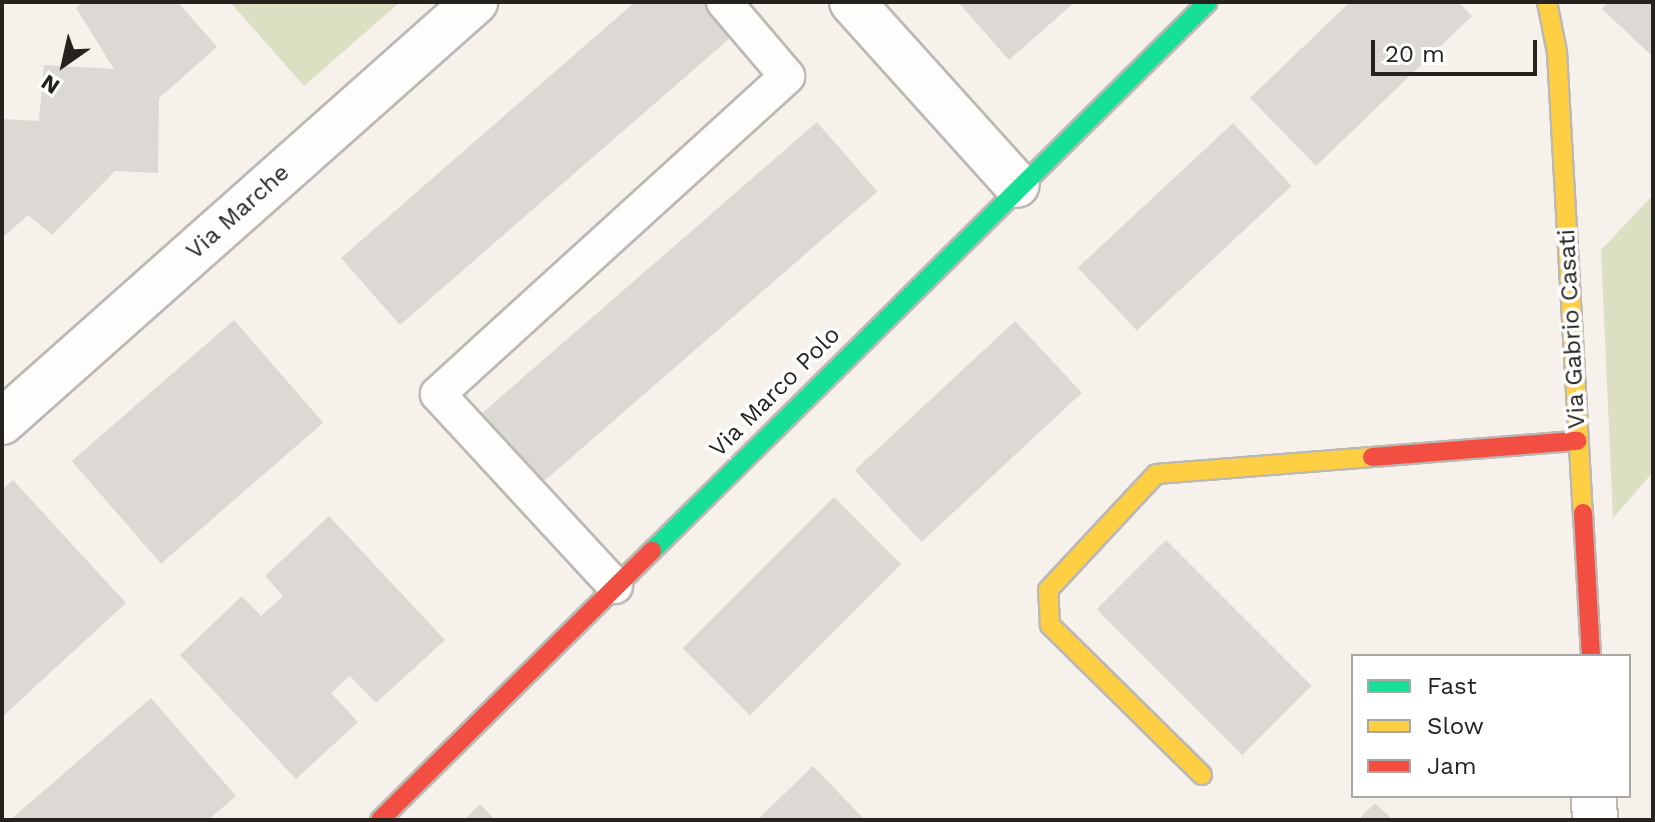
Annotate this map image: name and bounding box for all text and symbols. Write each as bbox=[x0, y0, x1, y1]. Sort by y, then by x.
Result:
north arrow bbox=[24, 24, 104, 104]
scale bar bbox=[1375, 24, 1541, 74]
text: 20 m bbox=[1385, 40, 1445, 68]
text: N bbox=[37, 69, 64, 99]
street label: Via Marche bbox=[180, 158, 296, 266]
street label: Via Gabrio Casati bbox=[1552, 228, 1592, 430]
street label: Via Marco Polo bbox=[703, 320, 847, 464]
legend bbox=[1351, 654, 1631, 798]
text: Fast bbox=[1427, 672, 1477, 700]
text: Slow bbox=[1427, 712, 1484, 740]
text: Jam bbox=[1427, 752, 1477, 780]

